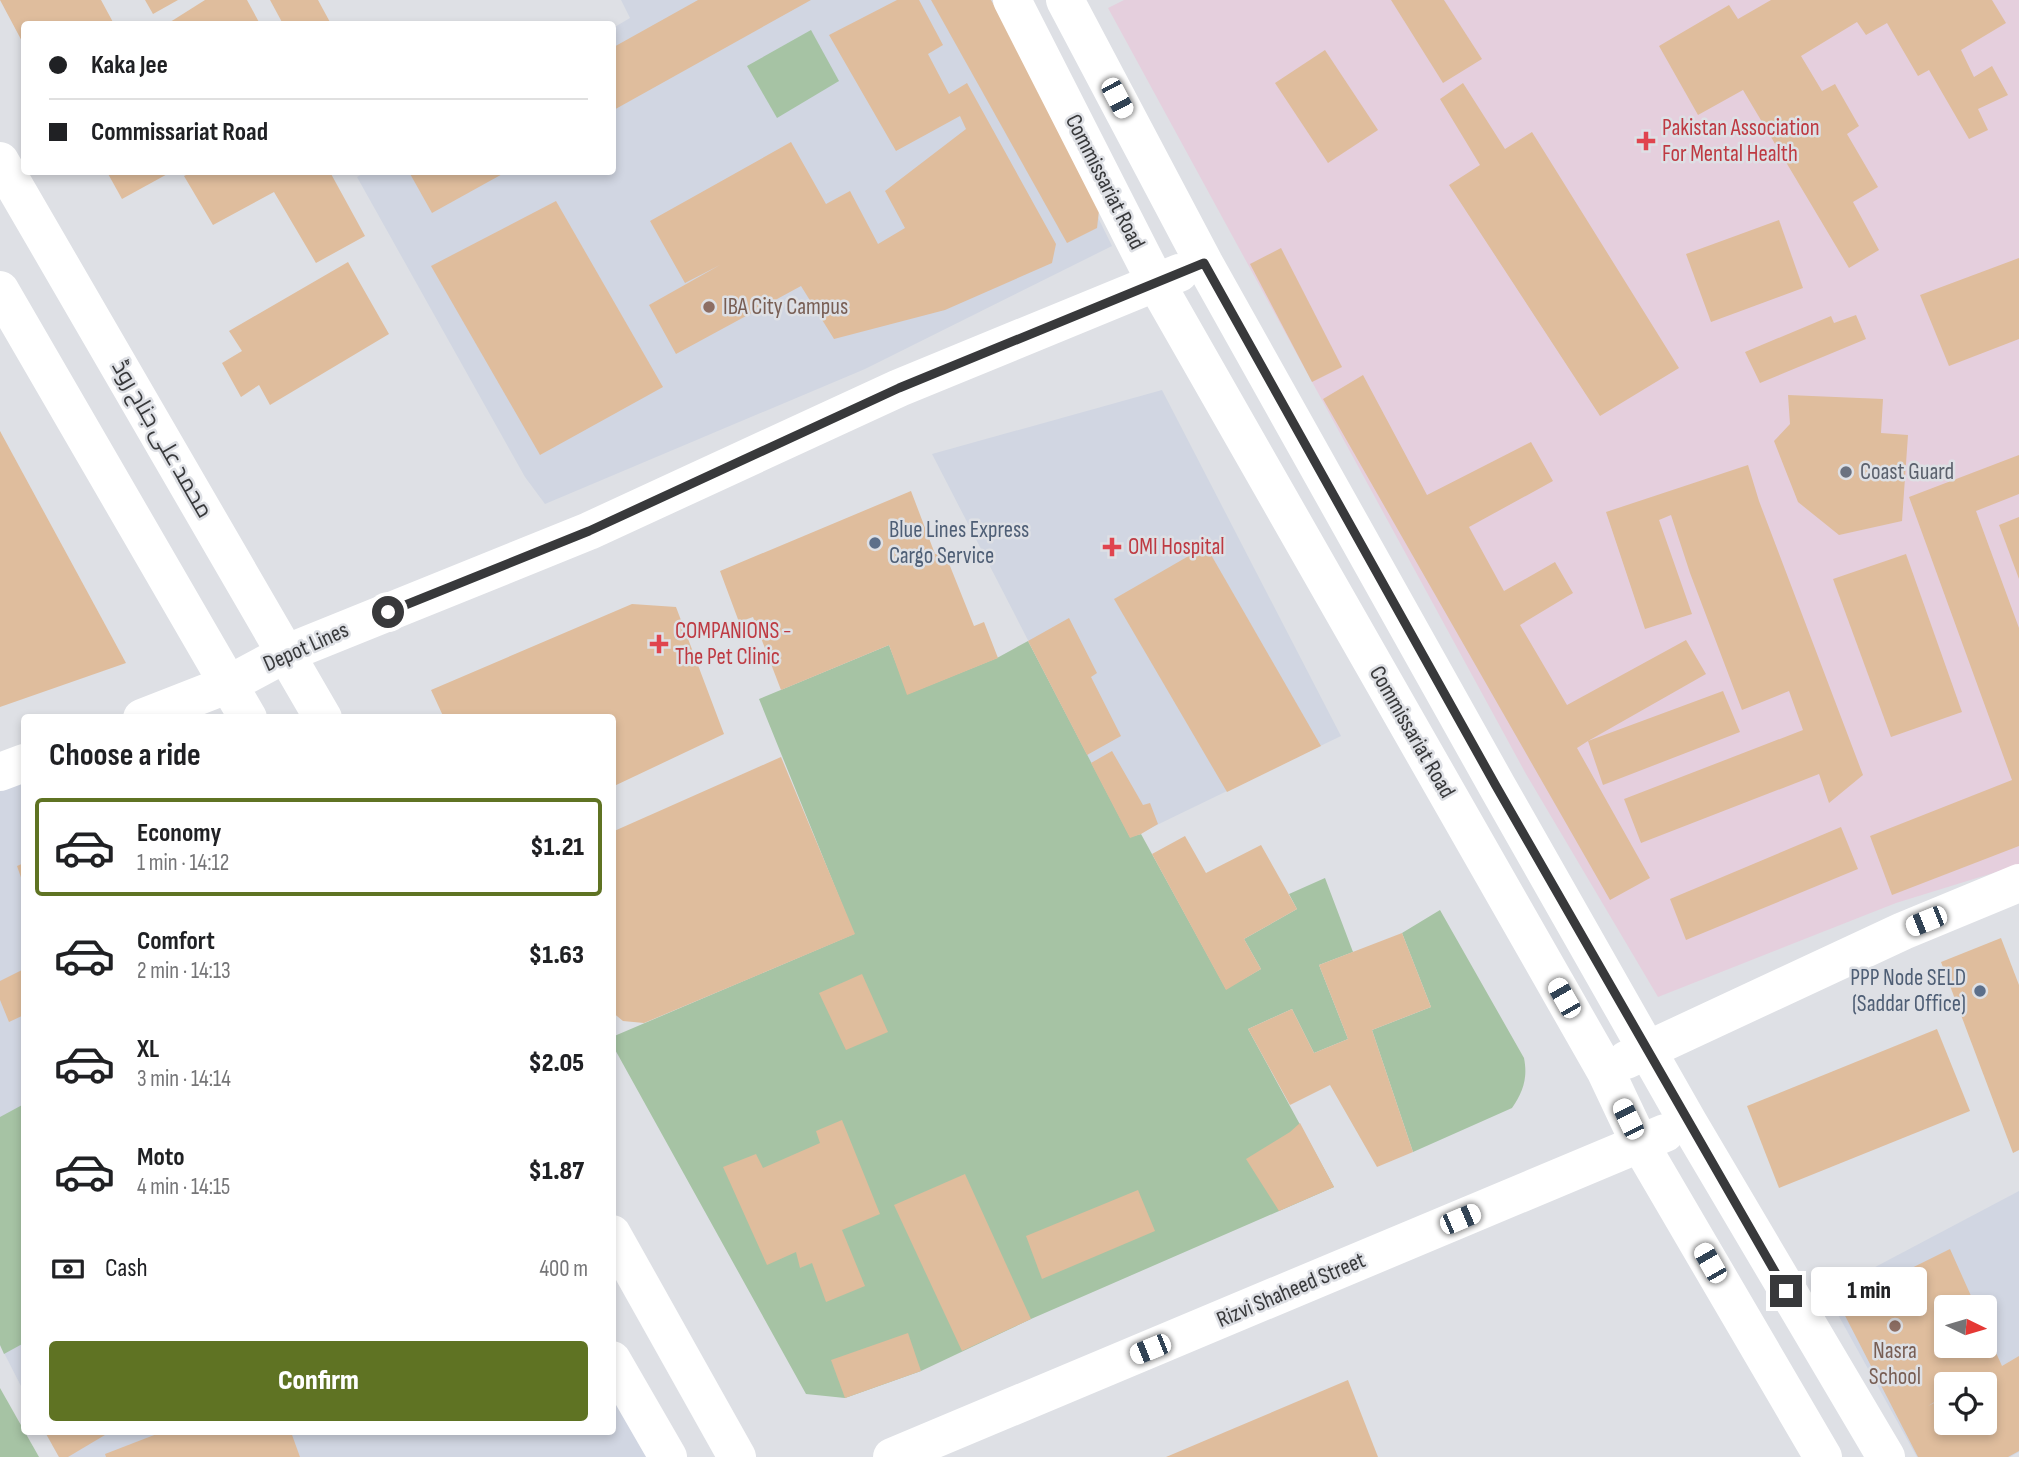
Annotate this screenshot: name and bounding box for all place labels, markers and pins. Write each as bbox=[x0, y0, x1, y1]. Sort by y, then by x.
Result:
place label: Pakistan Association For Mental Health bbox=[1662, 114, 1820, 168]
marker: Pakistan Association For Mental Health bbox=[1636, 131, 1656, 151]
place label: IBA City Campus bbox=[723, 293, 848, 321]
marker: IBA City Campus bbox=[701, 299, 717, 315]
place label: Coast Guard bbox=[1860, 458, 1954, 486]
marker: Coast Guard bbox=[1838, 464, 1854, 480]
place label: Blue Lines Express Cargo Service bbox=[889, 516, 1029, 570]
place label: OMI Hospital bbox=[1128, 533, 1225, 561]
marker: Blue Lines Express Cargo Service bbox=[867, 535, 883, 551]
marker: OMI Hospital bbox=[1102, 537, 1122, 557]
place label: COMPANIONS - The Pet Clinic bbox=[675, 617, 791, 671]
marker: COMPANIONS - The Pet Clinic bbox=[649, 634, 669, 654]
place label: PPP Node SELD (Saddar Office) bbox=[1850, 964, 1966, 1018]
marker: PPP Node SELD (Saddar Office) bbox=[1972, 983, 1988, 999]
marker: Nasra School bbox=[1887, 1318, 1903, 1334]
place label: Nasra School bbox=[1869, 1337, 1921, 1391]

